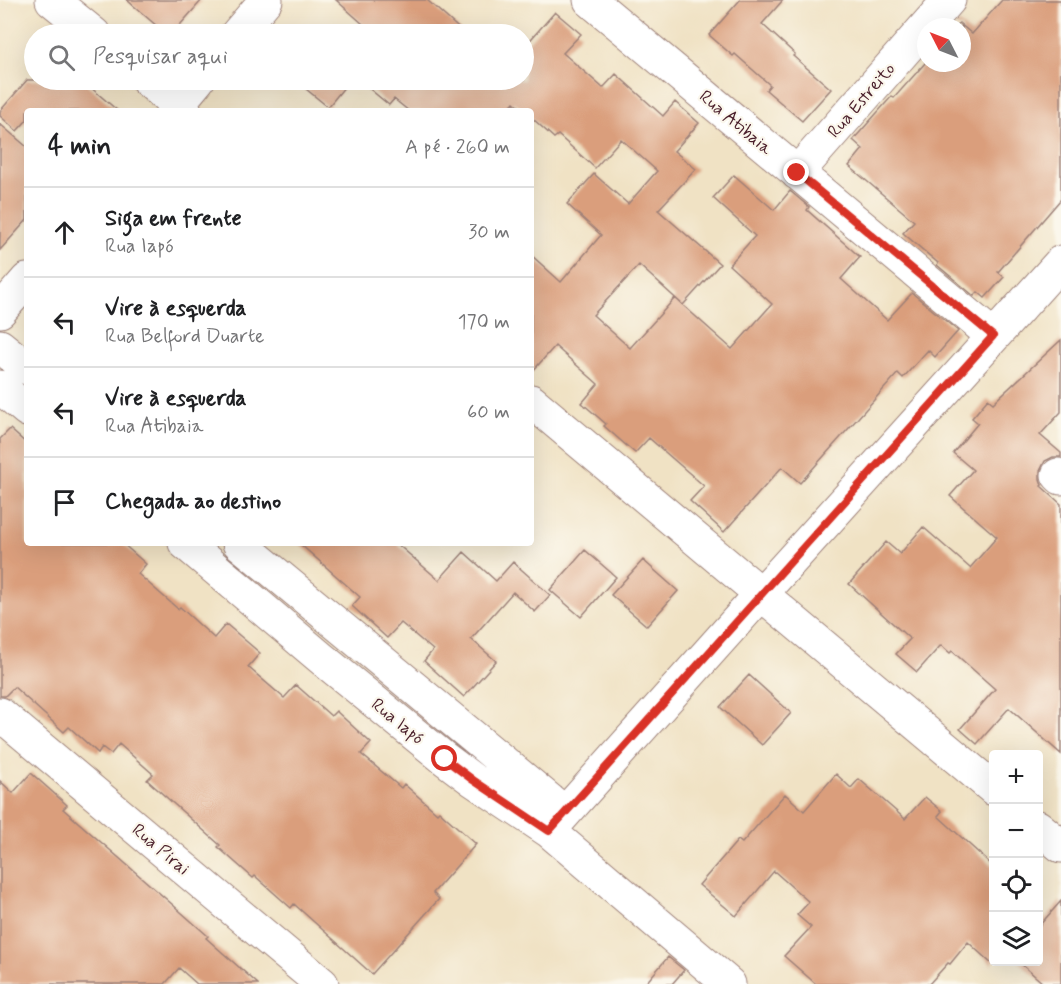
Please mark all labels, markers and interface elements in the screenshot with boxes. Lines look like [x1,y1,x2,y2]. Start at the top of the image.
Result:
north arrow [917,18,971,72]
search box [24,24,534,90]
icon: search [45,41,78,74]
text: Pesquisar aqui [93,43,228,71]
street label: Rua Estreito [822,58,901,143]
street label: Rua Atibaia [694,85,777,161]
text: 4 min [48,130,111,164]
text: A pé · 260 m [405,134,510,161]
route end [783,159,809,185]
text: Siga em frente [105,205,242,233]
icon: ahead [48,216,81,249]
text: 30 m [468,219,510,246]
text: Rua Iapó [105,233,174,260]
text: Vire à esquerda [105,295,246,323]
icon: left [48,306,81,339]
text: 170 m [458,309,510,336]
text: Rua Belford Duarte [105,323,264,350]
text: Vire à esquerda [105,385,246,413]
icon: left [48,396,81,429]
text: 60 m [467,399,510,426]
text: Rua Atibaia [105,413,204,440]
icon: arrive [48,486,81,519]
text: Chegada ao destino [105,488,281,516]
street label: Rua Iapó [366,693,429,751]
route start [431,745,457,771]
map controls [989,750,1043,966]
button: + [989,750,1043,804]
button: − [989,804,1043,858]
street label: Rua Pirai [126,819,194,881]
button: locate [989,858,1043,912]
button: layers [989,912,1043,966]

